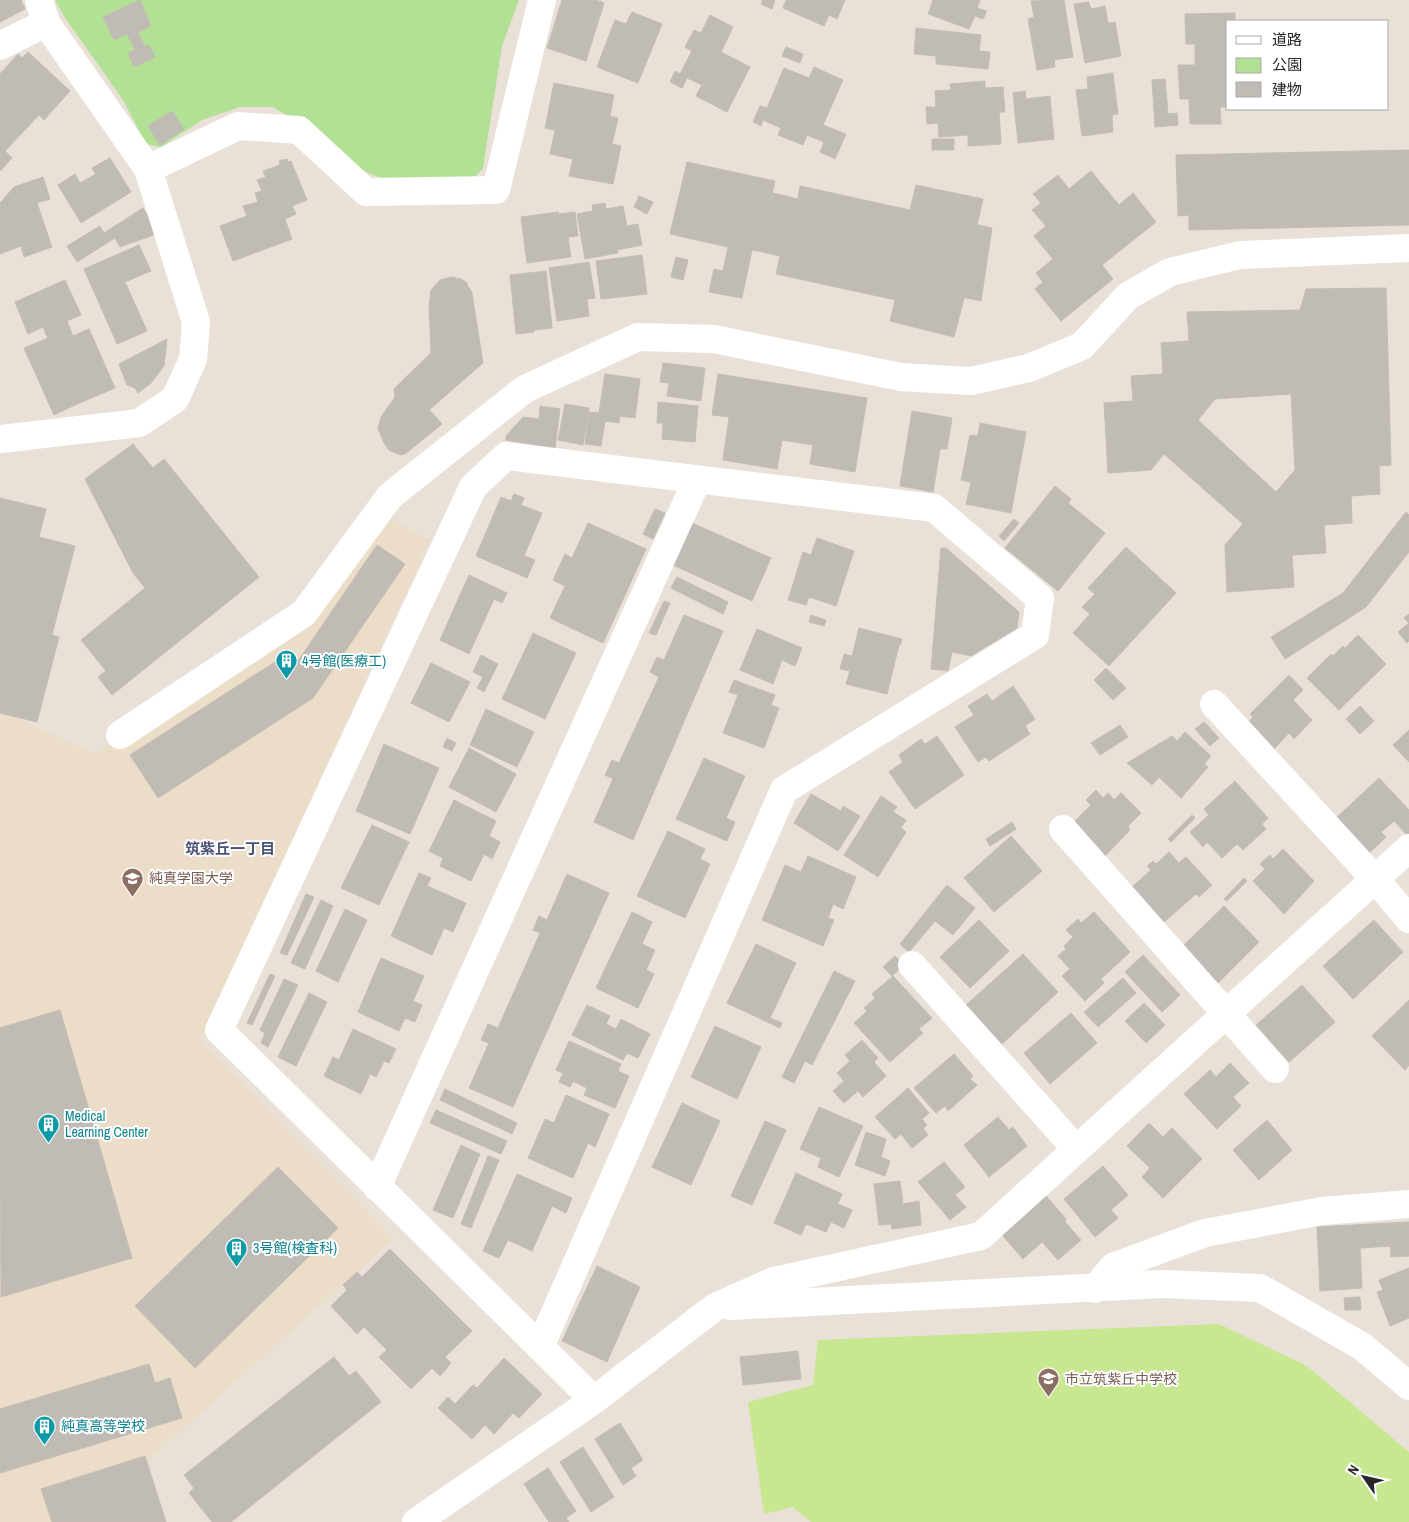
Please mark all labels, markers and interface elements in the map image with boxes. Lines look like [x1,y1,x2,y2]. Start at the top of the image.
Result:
legend [1226,20,1389,110]
text: 道路 [1272,29,1302,50]
text: 公園 [1272,54,1302,75]
text: 建物 [1272,79,1302,100]
building icon: 4号館(医療工) [274,649,298,680]
place label: 4号館(医療工) [302,652,386,670]
district label: 筑紫丘一丁目 [185,838,275,859]
school or university icon: 純真学園大学 [121,866,145,897]
place label: 純真学園大学 [149,869,233,887]
place label: Medical Learning Center [65,1107,148,1141]
building icon: Medical Learning Center [37,1112,61,1143]
building icon: 3号館(検査科) [225,1236,249,1267]
place label: 3号館(検査科) [253,1239,337,1257]
school or university icon: 市立筑紫丘中学校 [1037,1367,1061,1398]
place label: 市立筑紫丘中学校 [1065,1370,1177,1388]
building icon: 純真高等学校 [33,1414,57,1445]
place label: 純真高等学校 [61,1417,145,1435]
north arrow [1339,1452,1389,1502]
text: N [1343,1461,1363,1478]

